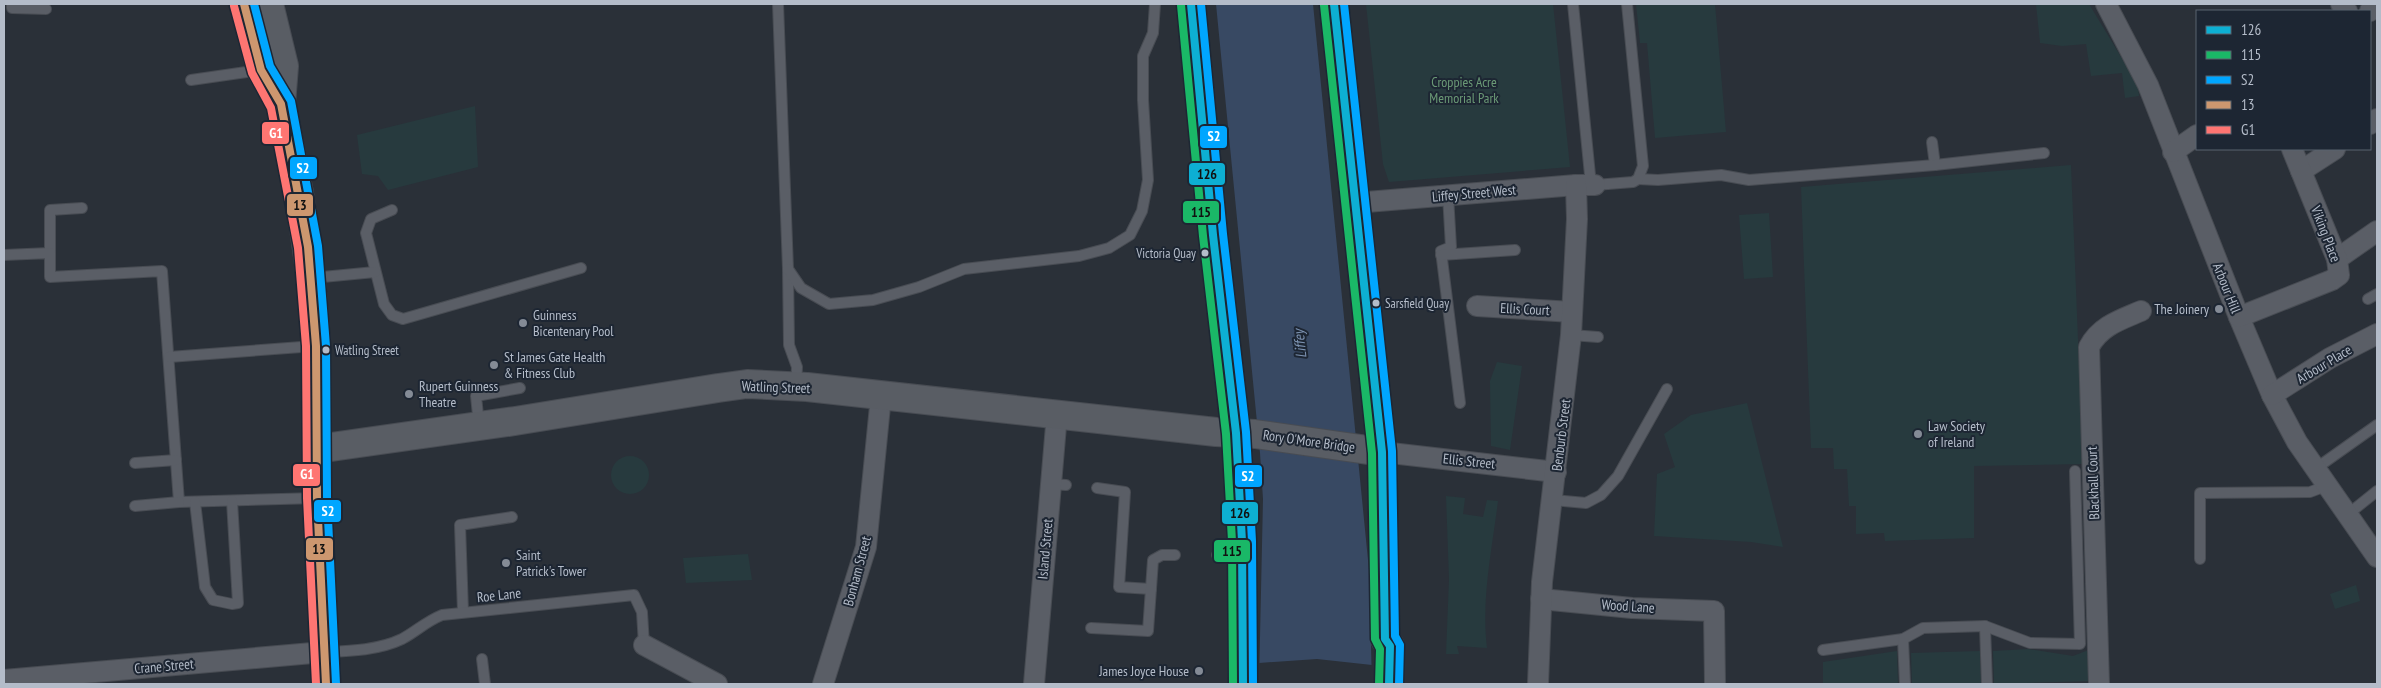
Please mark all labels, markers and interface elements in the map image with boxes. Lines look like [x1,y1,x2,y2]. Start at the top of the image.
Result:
legend [2196,10,2371,150]
text: 126 [2241,20,2262,39]
text: 115 [2241,45,2261,64]
text: S2 [2241,70,2254,89]
park label: Croppies Acre Memorial Park [1429,73,1499,107]
text: 13 [2241,95,2255,114]
text: G1 [2241,120,2255,139]
line badge: G1 [261,121,290,145]
text: G1 [269,124,283,142]
line badge: S2 [1199,125,1228,149]
text: S2 [1208,127,1220,145]
line badge: S2 [289,156,318,180]
text: S2 [297,159,309,177]
line badge: 126 [1188,162,1226,186]
text: 126 [1197,165,1217,183]
street label: Liffey Street West [1431,180,1517,206]
line badge: 13 [286,193,314,217]
text: 13 [293,196,307,214]
line badge: 115 [1182,200,1220,224]
street label: Viking Place [2307,202,2345,265]
text: 115 [1191,203,1211,221]
place label: Victoria Quay [1135,245,1196,262]
marker: Victoria Quay [1200,248,1210,258]
street label: Arbour Hill [2209,260,2245,316]
place label: Sarsfield Quay [1385,295,1449,312]
marker: Sarsfield Quay [1371,298,1381,308]
street label: Ellis Court [1500,299,1550,319]
place label: The Joinery [2154,300,2210,318]
marker: The Joinery [2213,303,2225,315]
place label: Guinness Bicentenary Pool [533,306,614,340]
marker: Guinness Bicentenary Pool [517,317,529,329]
water label: Liffey [1288,326,1310,359]
street label: Arbour Place [2293,340,2355,387]
place label: Watling Street [335,342,399,359]
marker: Watling Street [321,345,331,355]
place label: St James Gate Health & Fitness Club [504,348,606,382]
marker: St James Gate Health & Fitness Club [488,359,500,371]
place label: Rupert Guinness Theatre [419,377,498,411]
street label: Watling Street [741,377,811,397]
marker: Rupert Guinness Theatre [403,388,415,400]
street label: Benburb Street [1548,398,1574,472]
place label: Law Society of Ireland [1928,417,1986,451]
street label: Rory O'More Bridge [1262,426,1356,456]
marker: Law Society of Ireland [1912,428,1924,440]
street label: Blackhall Court [2083,446,2103,520]
street label: Ellis Street [1442,449,1496,473]
line badge: G1 [292,463,321,487]
line badge: S2 [1234,464,1263,488]
text: G1 [300,465,314,483]
text: S2 [1242,467,1254,485]
line badge: S2 [313,499,342,523]
line badge: 126 [1221,501,1259,525]
text: S2 [322,502,334,520]
text: 126 [1230,504,1250,522]
street label: Island Street [1033,518,1057,580]
street label: Bonham Street [839,534,875,608]
line badge: 13 [305,537,334,561]
line badge: 115 [1213,539,1251,563]
text: 13 [312,540,326,558]
text: 115 [1222,542,1242,560]
place label: Saint Patrick's Tower [516,546,586,580]
marker: Saint Patrick's Tower [500,557,512,569]
street label: Roe Lane [476,584,522,606]
street label: Wood Lane [1601,595,1655,617]
street label: Crane Street [134,654,195,678]
place label: James Joyce House [1098,662,1189,680]
marker: James Joyce House [1193,665,1205,677]

